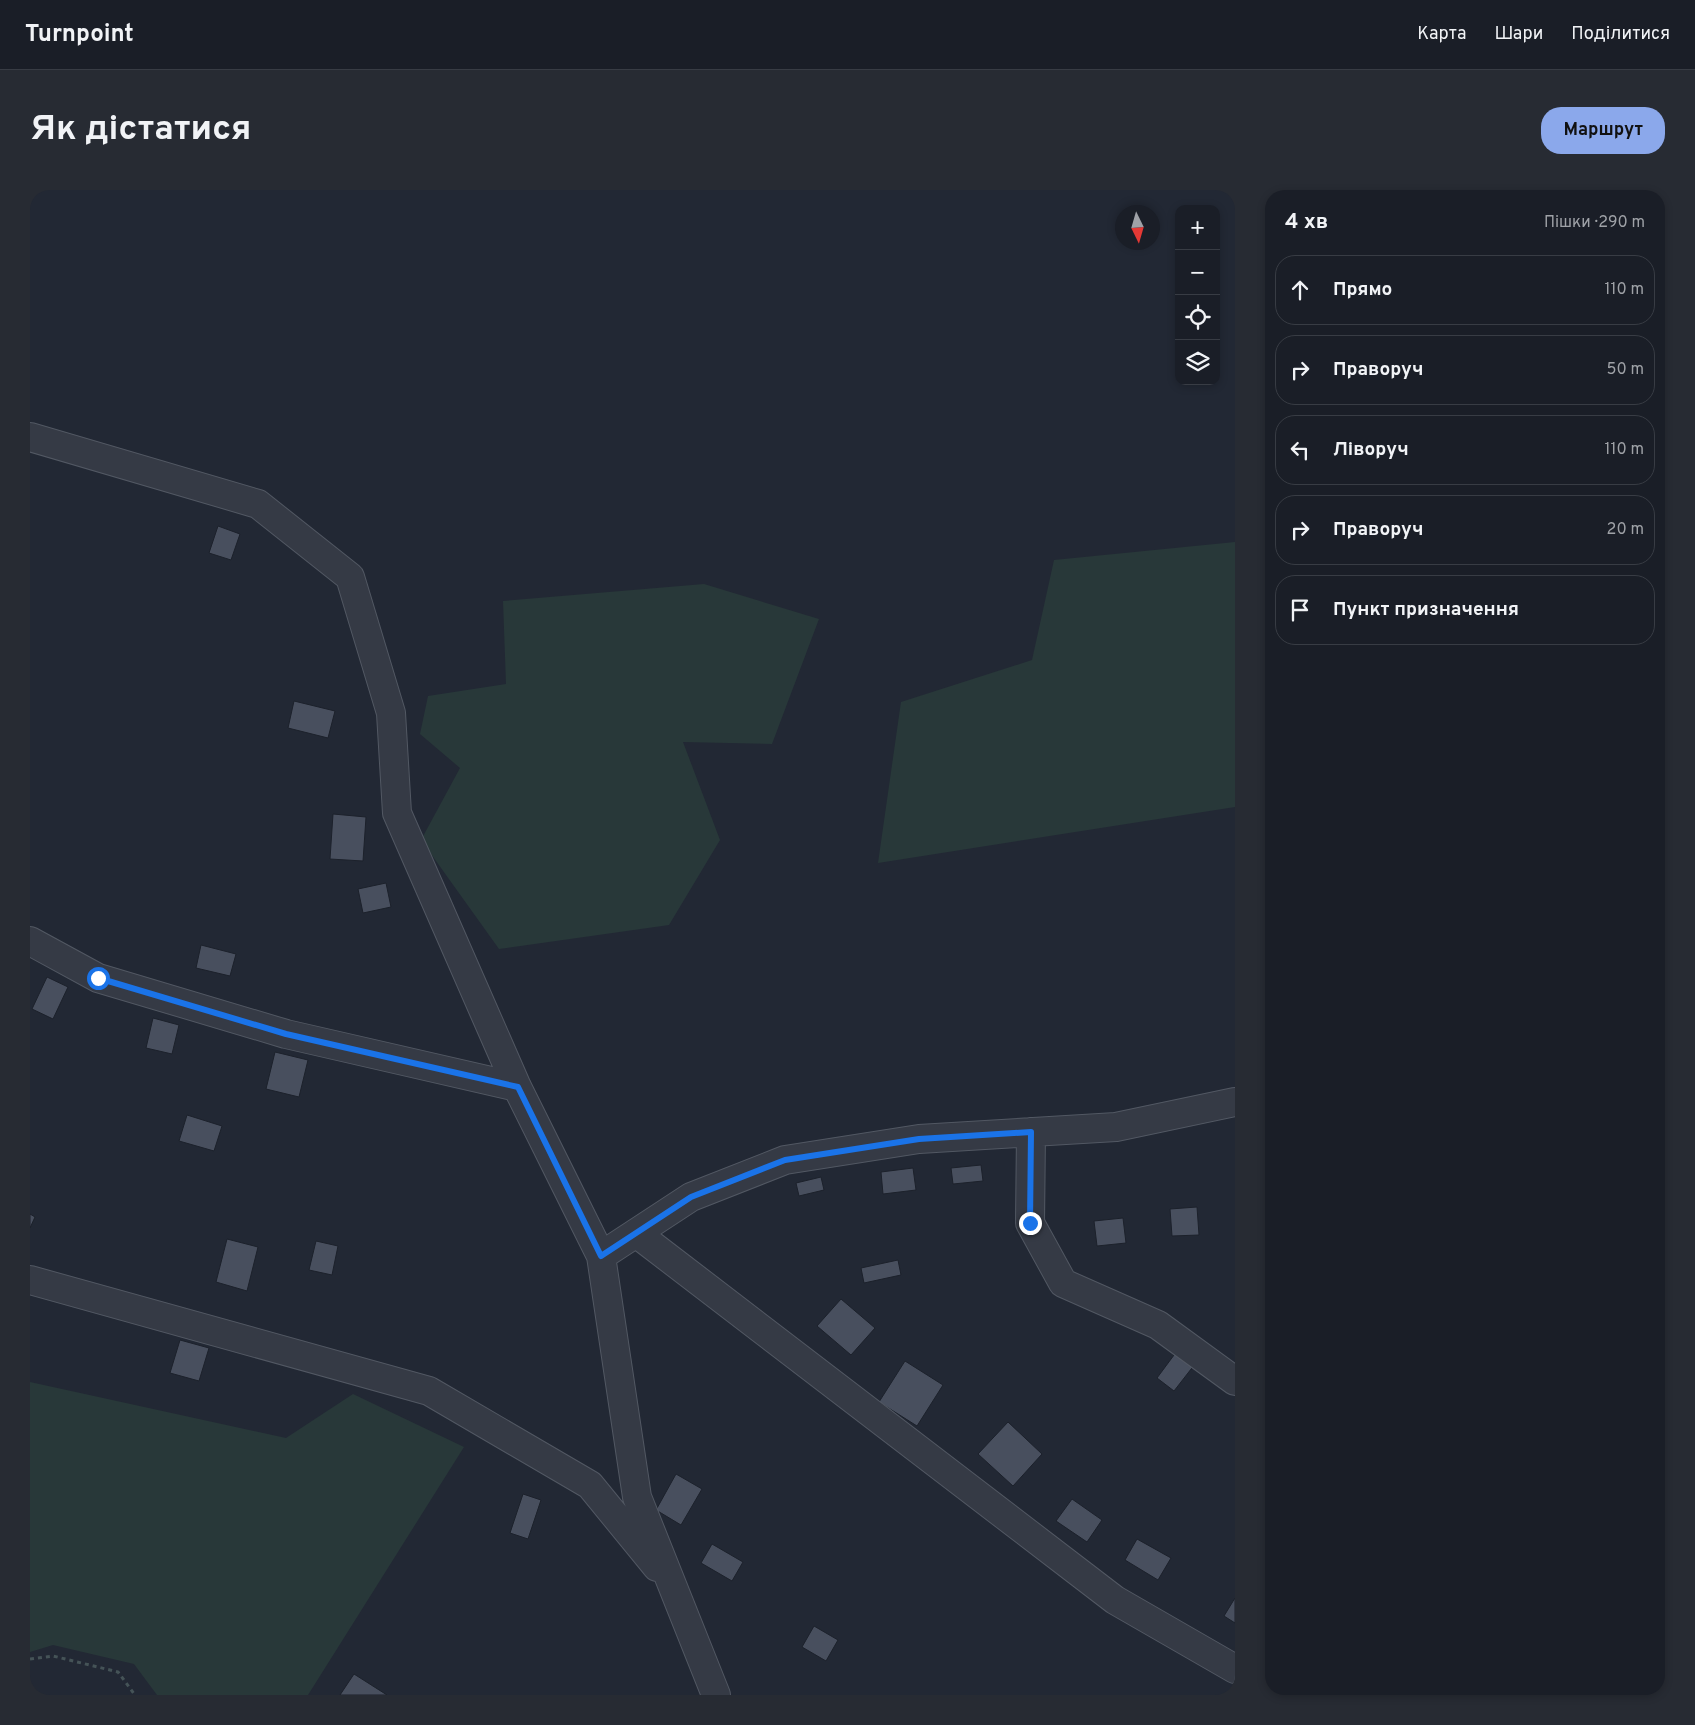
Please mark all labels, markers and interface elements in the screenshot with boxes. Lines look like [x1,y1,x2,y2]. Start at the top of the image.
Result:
text: Turnpoint [25,20,134,50]
text: Карта [1417,23,1466,46]
text: Шари [1494,23,1543,46]
text: Поділитися [1571,23,1670,46]
button: Маршрут [1541,107,1665,154]
text: Як дістатися [30,108,251,152]
north arrow [1115,205,1160,250]
map controls [1175,205,1220,385]
button: + [1175,205,1220,250]
text: 4 хв [1285,209,1328,236]
text: Пішки · 290 m [1544,213,1645,233]
button: − [1175,250,1220,295]
icon: ahead [1286,276,1314,304]
text: Прямо [1333,278,1392,302]
text: 110 m [1604,280,1644,300]
button: locate [1175,295,1220,340]
button: layers [1175,340,1220,385]
icon: right [1286,356,1314,384]
text: Праворуч [1333,358,1424,382]
text: 50 m [1607,360,1644,380]
icon: left [1286,436,1314,464]
text: Ліворуч [1333,438,1409,462]
text: 110 m [1604,440,1644,460]
icon: right [1286,516,1314,544]
text: Праворуч [1333,518,1424,542]
text: 20 m [1607,520,1644,540]
icon: arrive [1286,596,1314,624]
text: Пункт призначення [1333,598,1519,622]
route start [87,967,110,990]
route end [1019,1212,1042,1235]

